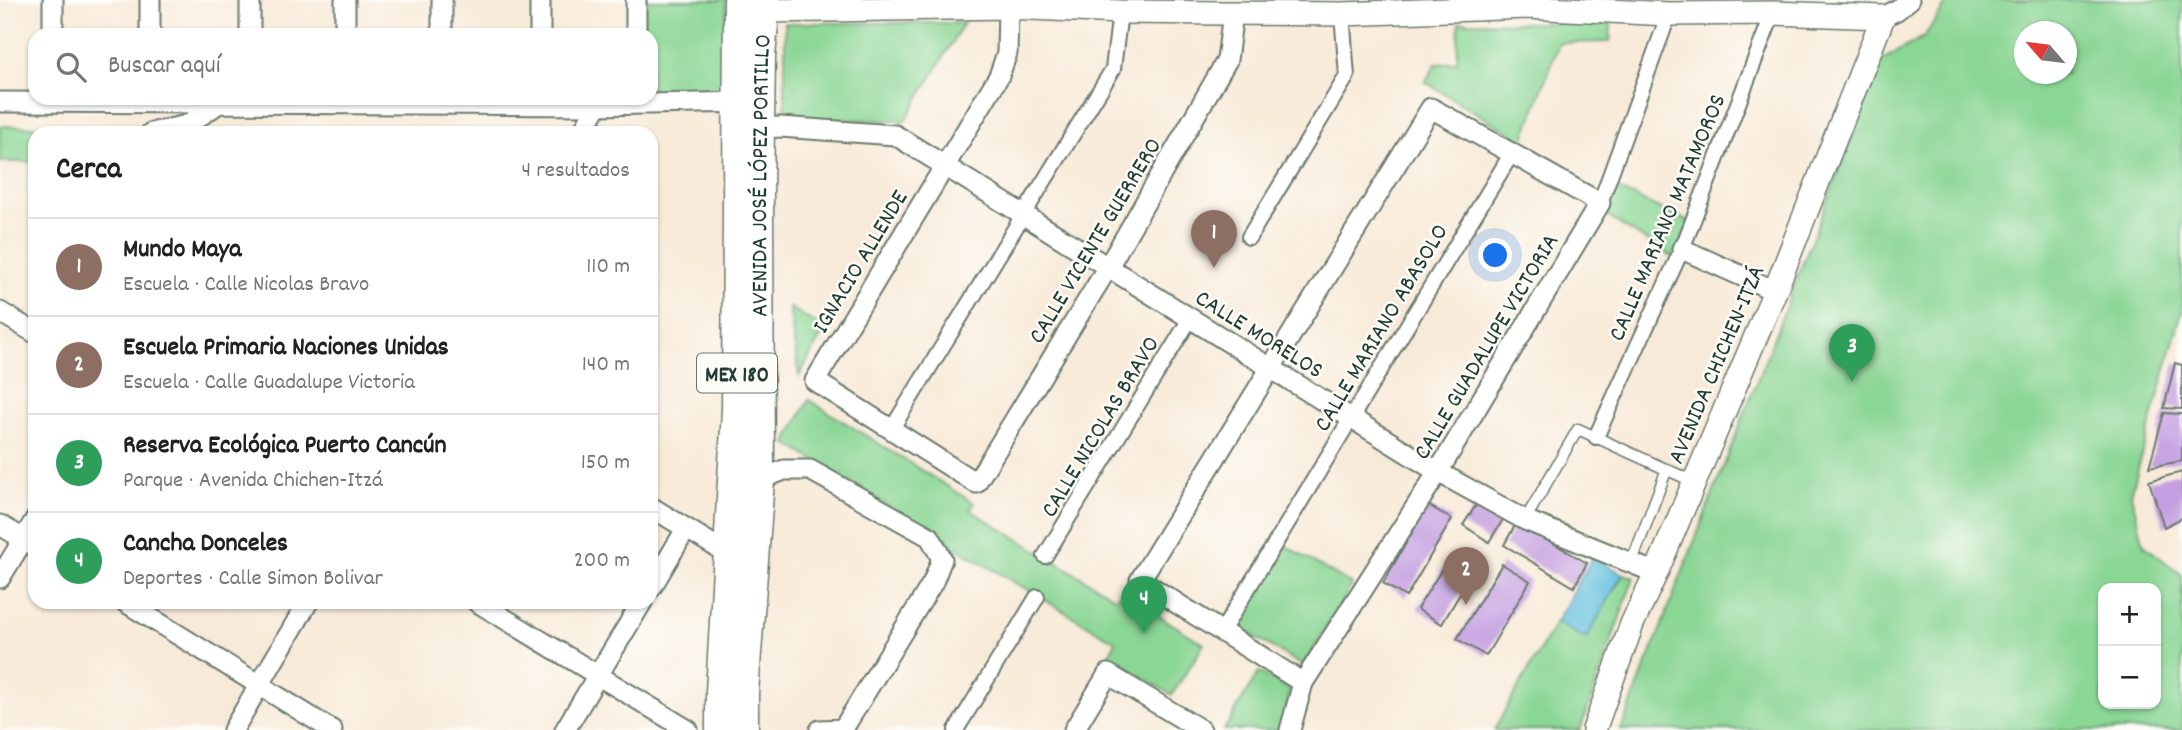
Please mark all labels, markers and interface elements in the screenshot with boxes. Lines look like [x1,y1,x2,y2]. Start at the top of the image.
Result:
north arrow [2014,21,2077,84]
search box [28,28,658,105]
street label: AVENIDA JOSÉ LÓPEZ PORTILLO [744,33,782,317]
icon: search [52,48,90,86]
text: Buscar aquí [108,48,220,85]
street label: CALLE MARIANO MATAMOROS [1601,89,1736,347]
street label: CALLE VICENTE GUERRERO [1022,132,1172,351]
text: Cerca [56,150,121,193]
text: 4 resultados [521,155,630,188]
street label: IGNACIO ALLENDE [805,184,918,341]
pin: 1 [1191,210,1237,268]
street label: CALLE MARIANO ABASOLO [1307,218,1458,439]
street label: CALLE GUADALUPE VICTORIA [1406,228,1569,467]
text: Mundo Maya [123,232,241,269]
your location [1478,238,1512,272]
text: 1 [76,251,82,284]
text: 110 m [586,251,630,284]
street label: AVENIDA CHICHEN-ITZÁ [1661,261,1775,470]
text: Escuela · Calle Nicolas Bravo [123,269,369,302]
street label: CALLE MORELOS [1188,283,1329,389]
pin: 3 [1829,324,1875,382]
text: Escuela Primaria Naciones Unidas [123,330,449,367]
street label: CALLE NICOLAS BRAVO [1034,330,1169,525]
text: 2 [74,349,84,382]
text: 140 m [582,349,630,382]
road number: MEX 180 [697,354,777,392]
text: Escuela · Calle Guadalupe Victoria [123,367,415,400]
text: Reserva Ecológica Puerto Cancún [123,428,446,465]
text: 3 [74,447,84,480]
text: 150 m [581,447,630,480]
text: Parque · Avenida Chichen-Itzá [123,465,383,498]
text: Cancha Donceles [123,526,288,563]
text: 4 [74,545,84,578]
text: 200 m [574,545,630,578]
pin: 2 [1443,547,1489,605]
text: Deportes · Calle Simon Bolivar [123,563,383,596]
pin: 4 [1121,576,1167,634]
map controls [2098,583,2161,709]
button: + [2098,583,2161,646]
button: − [2098,646,2161,709]

